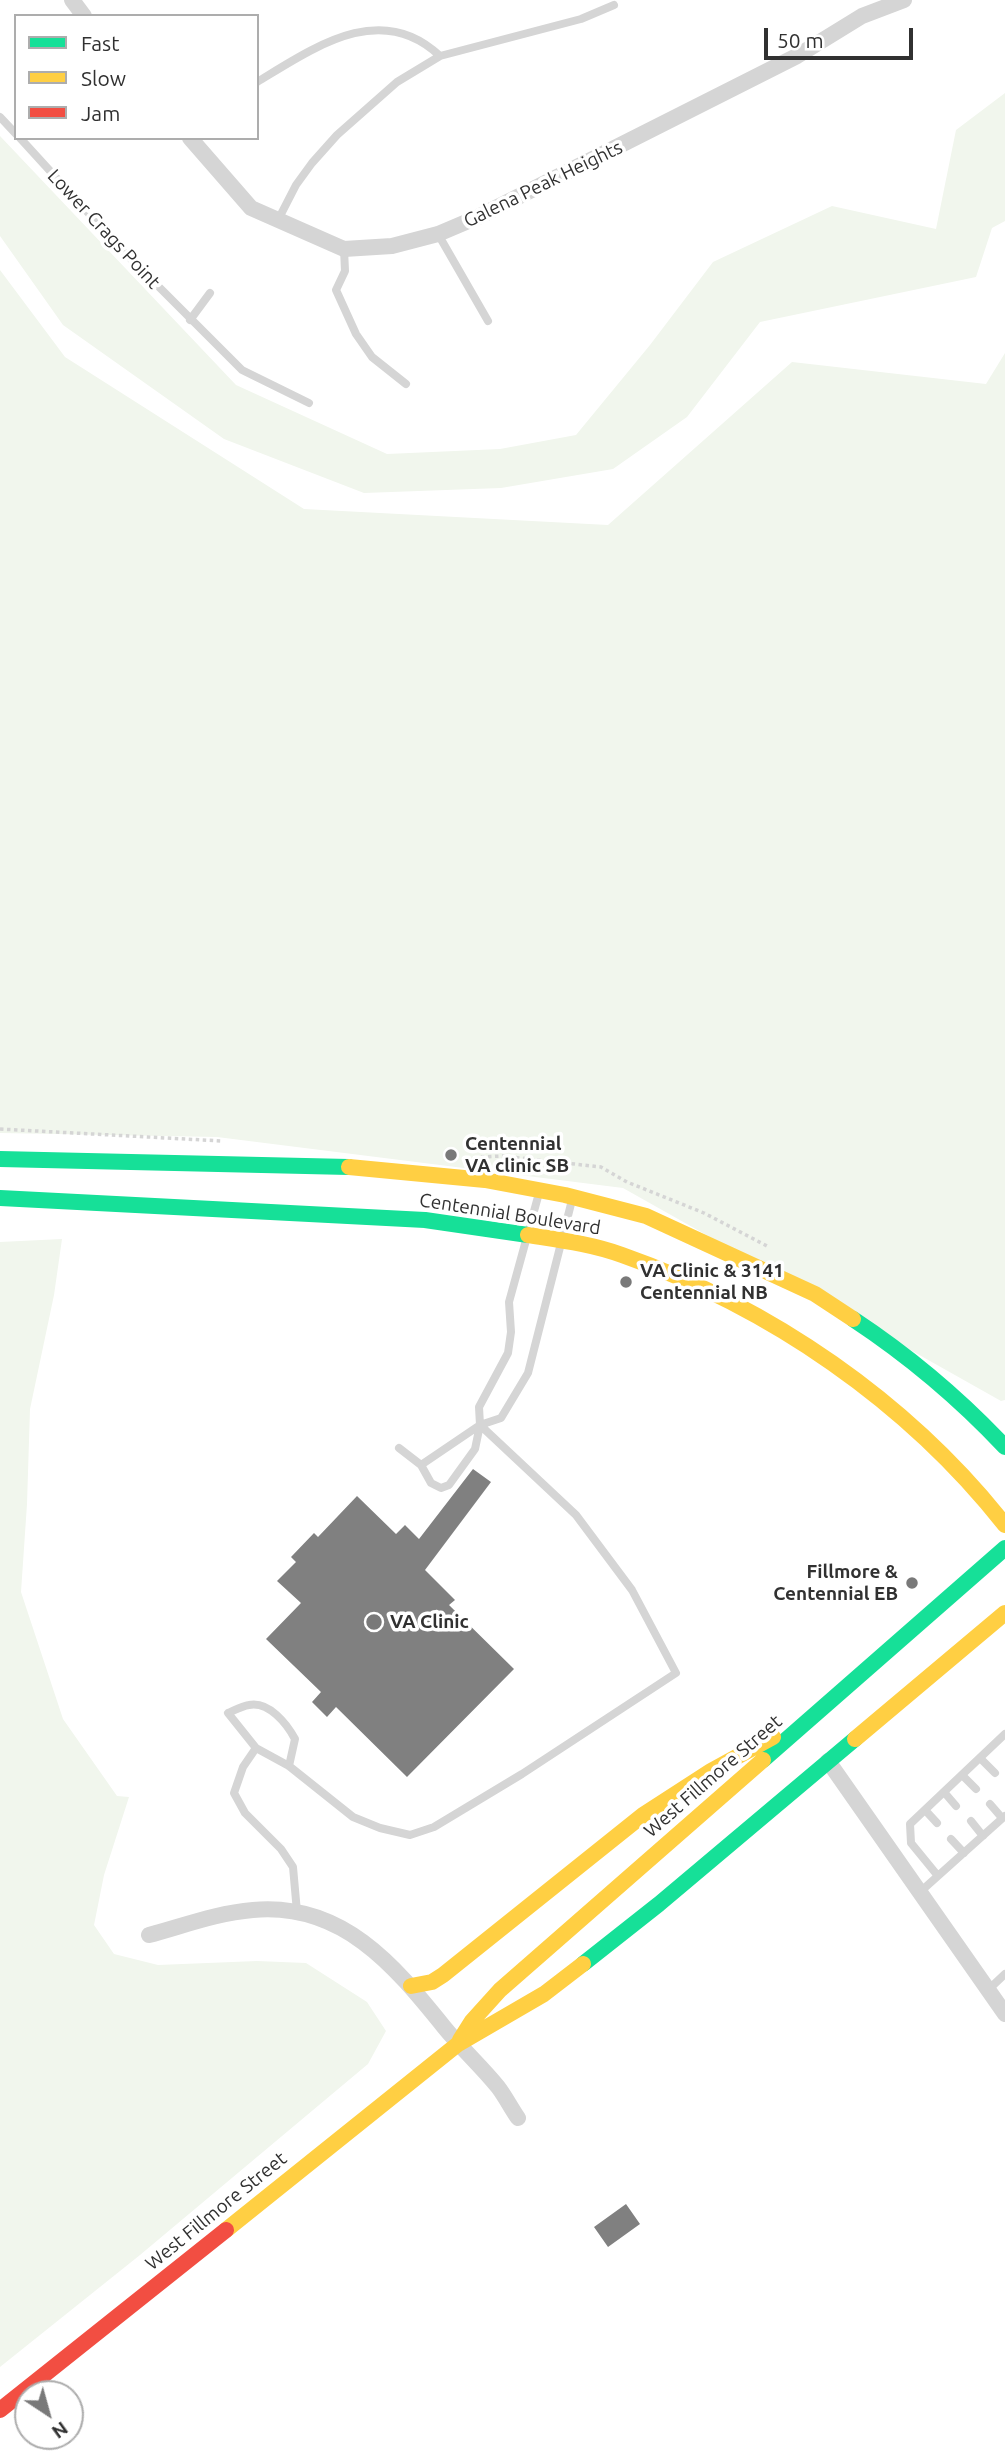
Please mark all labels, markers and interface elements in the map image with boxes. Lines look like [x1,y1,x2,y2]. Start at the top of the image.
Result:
legend [14,14,259,140]
scale bar [767,14,916,58]
text: 50 m [777,28,824,52]
text: Fast [81,31,119,55]
text: Slow [81,66,126,90]
text: Jam [81,101,120,125]
street label: Galena Peak Heights [460,136,626,232]
street label: Lower Crags Point [43,165,165,293]
place label: Centennial VA clinic SB [465,1133,569,1177]
marker: Centennial VA clinic SB [443,1147,459,1163]
street label: Centennial Boulevard [418,1188,602,1240]
place label: VA Clinic & 3141 Centennial NB [640,1260,784,1304]
marker: VA Clinic & 3141 Centennial NB [618,1274,634,1290]
place label: Fillmore & Centennial EB [773,1561,898,1605]
marker: Fillmore & Centennial EB [904,1575,920,1591]
place label: VA Clinic [390,1611,469,1633]
marker: VA Clinic [364,1612,384,1632]
street label: West Fillmore Street [639,1710,787,1842]
street label: West Fillmore Street [141,2147,291,2275]
north arrow [14,2380,84,2450]
text: N [48,2417,72,2443]

